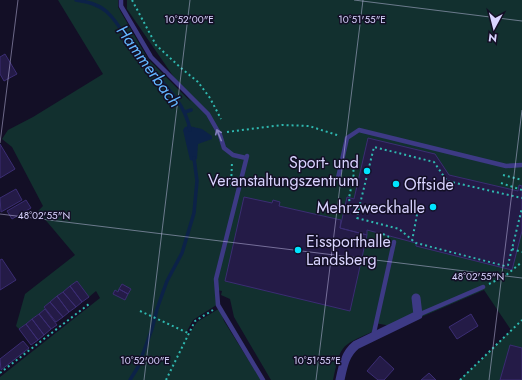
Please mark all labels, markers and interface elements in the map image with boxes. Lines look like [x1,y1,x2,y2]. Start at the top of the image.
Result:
north arrow [474,8,514,48]
text: 10°52'00"E [164,12,214,27]
text: 10°51'55"E [338,12,386,27]
water label: Hammerbach [111,20,187,112]
text: N [487,29,498,46]
one-way arrow [215,129,223,141]
place label: Sport- und Veranstaltungszentrum [208,151,359,192]
marker: Sport- und Veranstaltungszentrum [362,166,372,176]
place label: Offside [404,173,454,196]
marker: Offside [391,179,401,189]
place label: Mehrzweckhalle [317,196,425,219]
marker: Mehrzweckhalle [428,202,438,212]
text: 48°02'55"N [18,208,70,223]
place label: Eissporthalle Landsberg [306,230,391,271]
marker: Eissporthalle Landsberg [293,245,303,255]
text: 48°02'55"N [452,269,504,284]
text: 10°52'00"E [120,353,170,368]
text: 10°51'55"E [293,353,341,368]

